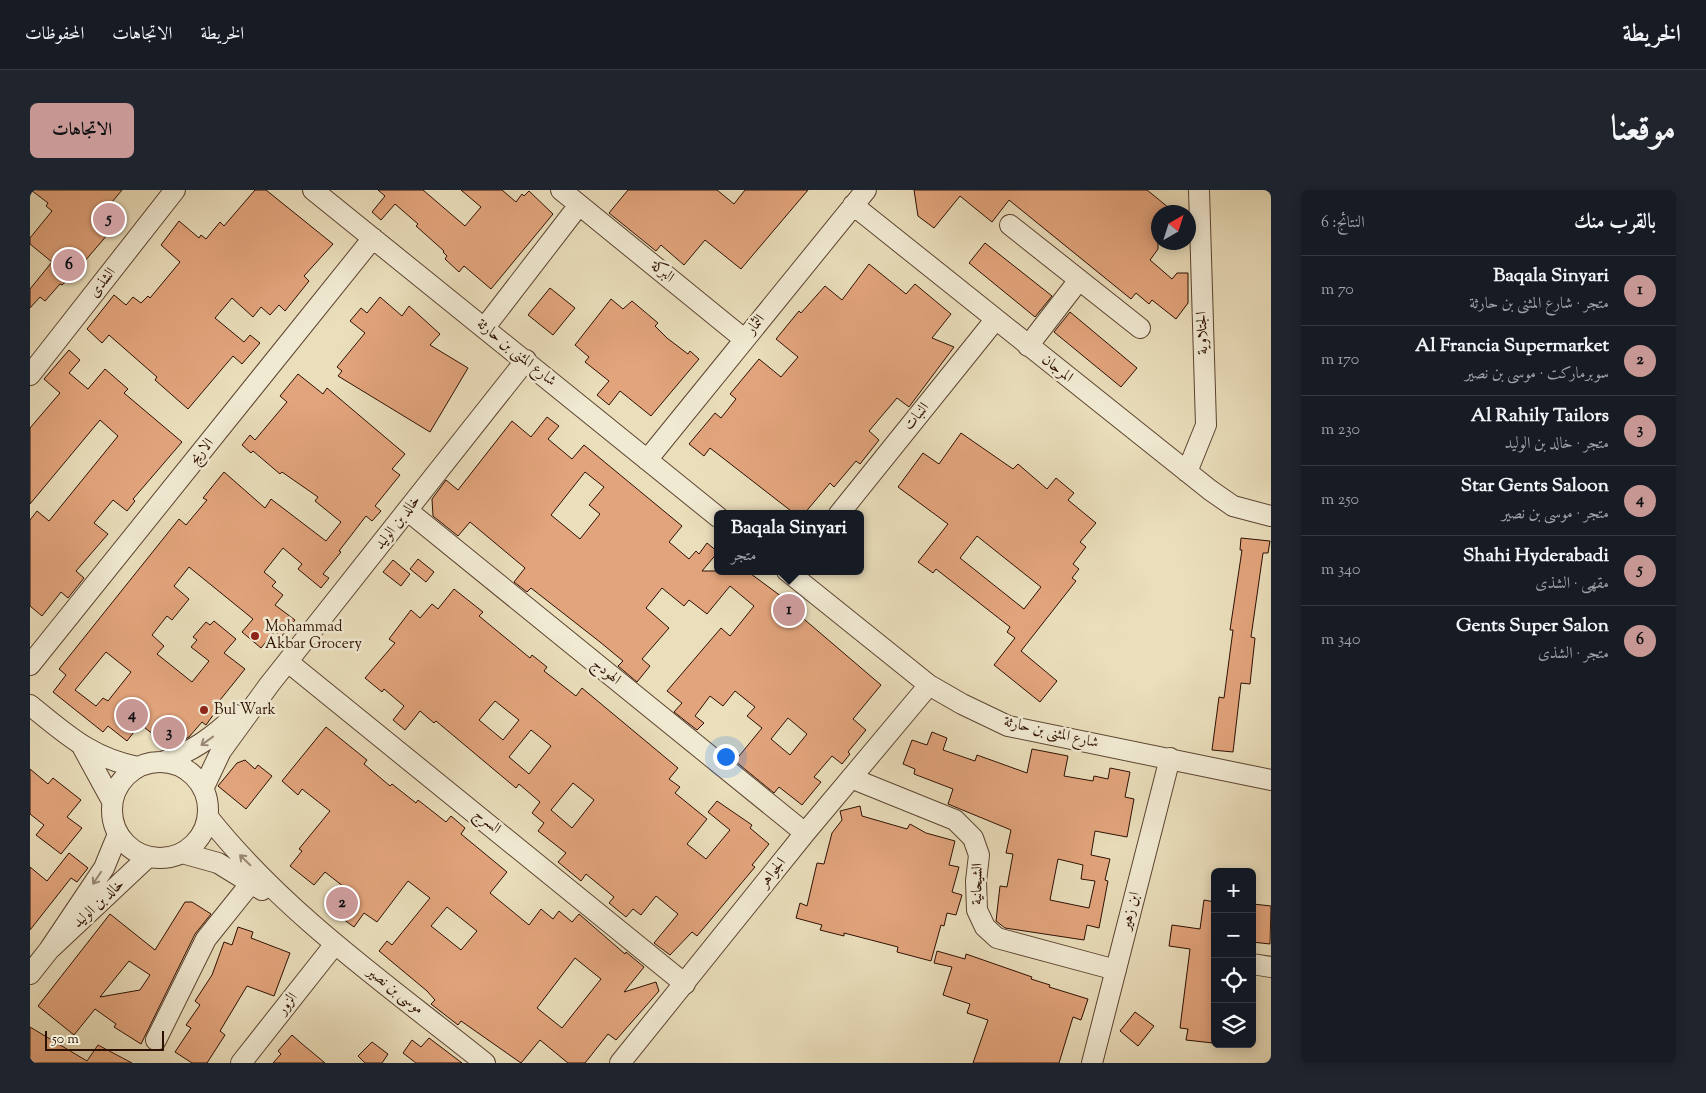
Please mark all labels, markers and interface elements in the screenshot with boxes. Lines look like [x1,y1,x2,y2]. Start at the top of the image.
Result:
text: الخريطة [1623,18,1681,52]
text: المحفوظات [25,22,84,48]
text: الاتجاهات [112,22,172,48]
text: الخريطة [200,22,244,48]
button: الاتجاهات [30,103,134,158]
text: موقعنا [1611,105,1676,156]
pin: 5 [93,200,125,238]
north arrow [1151,205,1196,250]
text: بالقرب منك [1574,208,1656,238]
text: النتائج: 6 [1321,212,1365,235]
pin: 6 [53,246,85,284]
street label: البركة [645,255,678,288]
text: Baqala Sinyari [1493,263,1609,290]
street label: الشذى [85,264,121,302]
text: 70 m [1321,279,1354,302]
text: 1 [1637,279,1643,302]
text: متجر · شارع المثنى بن حارثة [1469,293,1609,316]
street label: الثمار [740,311,771,341]
street label: الجتلاوية [1192,311,1214,355]
street label: شارع المثنى بن حارثة [471,314,560,392]
text: Al Francia Supermarket [1415,333,1609,360]
text: 170 m [1321,349,1359,372]
text: 2 [1636,349,1644,372]
street label: المرجان [1037,350,1077,388]
text: سوبرماركت · موسى بن نصير [1465,363,1609,386]
street label: النبات [899,399,935,435]
text: Al Rahily Tailors [1471,403,1609,430]
text: 230 m [1321,419,1360,442]
text: 3 [1637,419,1643,442]
text: متجر · خالد بن الوليد [1505,433,1609,456]
street label: الاريج [185,434,221,471]
text: Star Gents Saloon [1461,473,1609,500]
text: 250 m [1321,489,1359,512]
text: 4 [1636,489,1644,512]
street label: خالد بن الوليد [370,491,426,555]
text: متجر · موسى بن نصير [1502,503,1609,526]
popup [714,510,864,575]
text: Baqala Sinyari [731,515,847,542]
text: Shahi Hyderabadi [1463,543,1609,570]
text: متجر [731,545,756,568]
text: 340 m [1321,559,1361,582]
text: 5 [1637,559,1643,582]
text: مقهى · الشذى [1535,573,1609,596]
pin: 1 [773,591,805,629]
text: Gents Super Salon [1456,613,1609,640]
place label: Mohammad Akbar Grocery [265,617,362,655]
text: 340 m [1321,629,1361,652]
text: 6 [1636,629,1644,652]
marker: Mohammad Akbar Grocery [249,630,261,642]
text: متجر · الشذى [1538,643,1609,666]
street label: الهودج [586,654,625,691]
pin: 4 [116,696,148,734]
place label: Bul Wark [214,700,276,721]
marker: Bul Wark [198,704,210,716]
street label: شارع المثنى بن حارثة [1001,712,1101,755]
pin: 3 [153,714,185,752]
one-way arrow [201,735,214,746]
your location [713,744,739,770]
street label: السرج [468,804,505,840]
one-way arrow [239,854,252,866]
street label: الجواهر [753,854,792,894]
street label: الشيحانية [967,863,989,905]
map controls [1211,868,1256,1048]
button: + [1211,868,1256,913]
one-way arrow [92,871,102,885]
street label: خالد بن الوليد [68,875,130,933]
pin: 2 [326,884,358,922]
street label: ابن زهير [1116,890,1146,934]
button: − [1211,913,1256,958]
button: locate [1211,958,1256,1003]
street label: موسى بن نصير [361,961,428,1020]
street label: الزور [271,989,303,1021]
button: layers [1211,1003,1256,1048]
scale bar [45,1028,164,1051]
text: 50 m [52,1030,79,1050]

